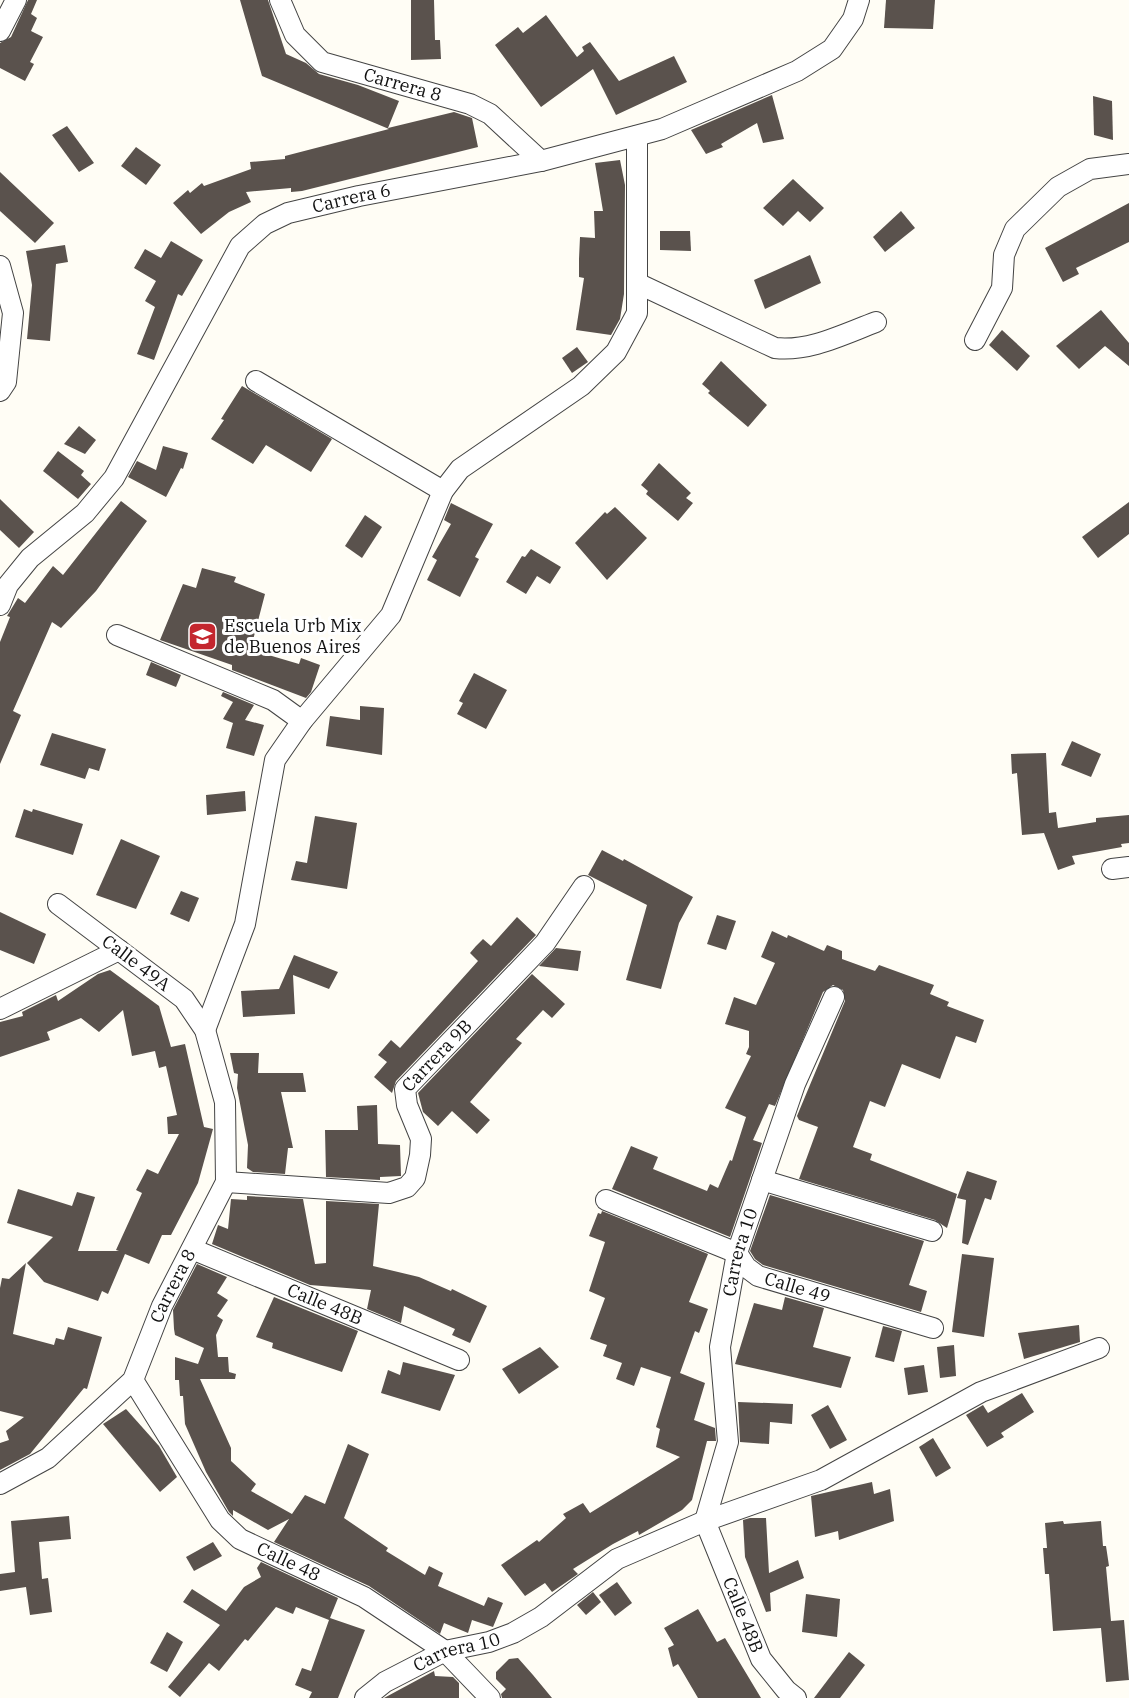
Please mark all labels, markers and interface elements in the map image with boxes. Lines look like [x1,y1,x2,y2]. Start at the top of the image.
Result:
street label: Carrera 8 [361,62,444,106]
street label: Carrera 6 [310,178,393,218]
place label: Escuela Urb Mix de Buenos Aires [224,614,361,658]
school or university icon: Escuela Urb Mix de Buenos Aires [187,620,219,652]
street label: Calle 49A [97,929,176,996]
street label: Carrera 9B [396,1014,477,1096]
street label: Carrera 10 [717,1205,763,1298]
street label: Carrera 8 [145,1245,200,1326]
street label: Calle 49 [762,1267,833,1308]
street label: Calle 48B [284,1278,366,1330]
street label: Calle 48 [253,1537,324,1586]
street label: Calle 48B [718,1574,769,1656]
street label: Carrera 10 [409,1627,503,1677]

